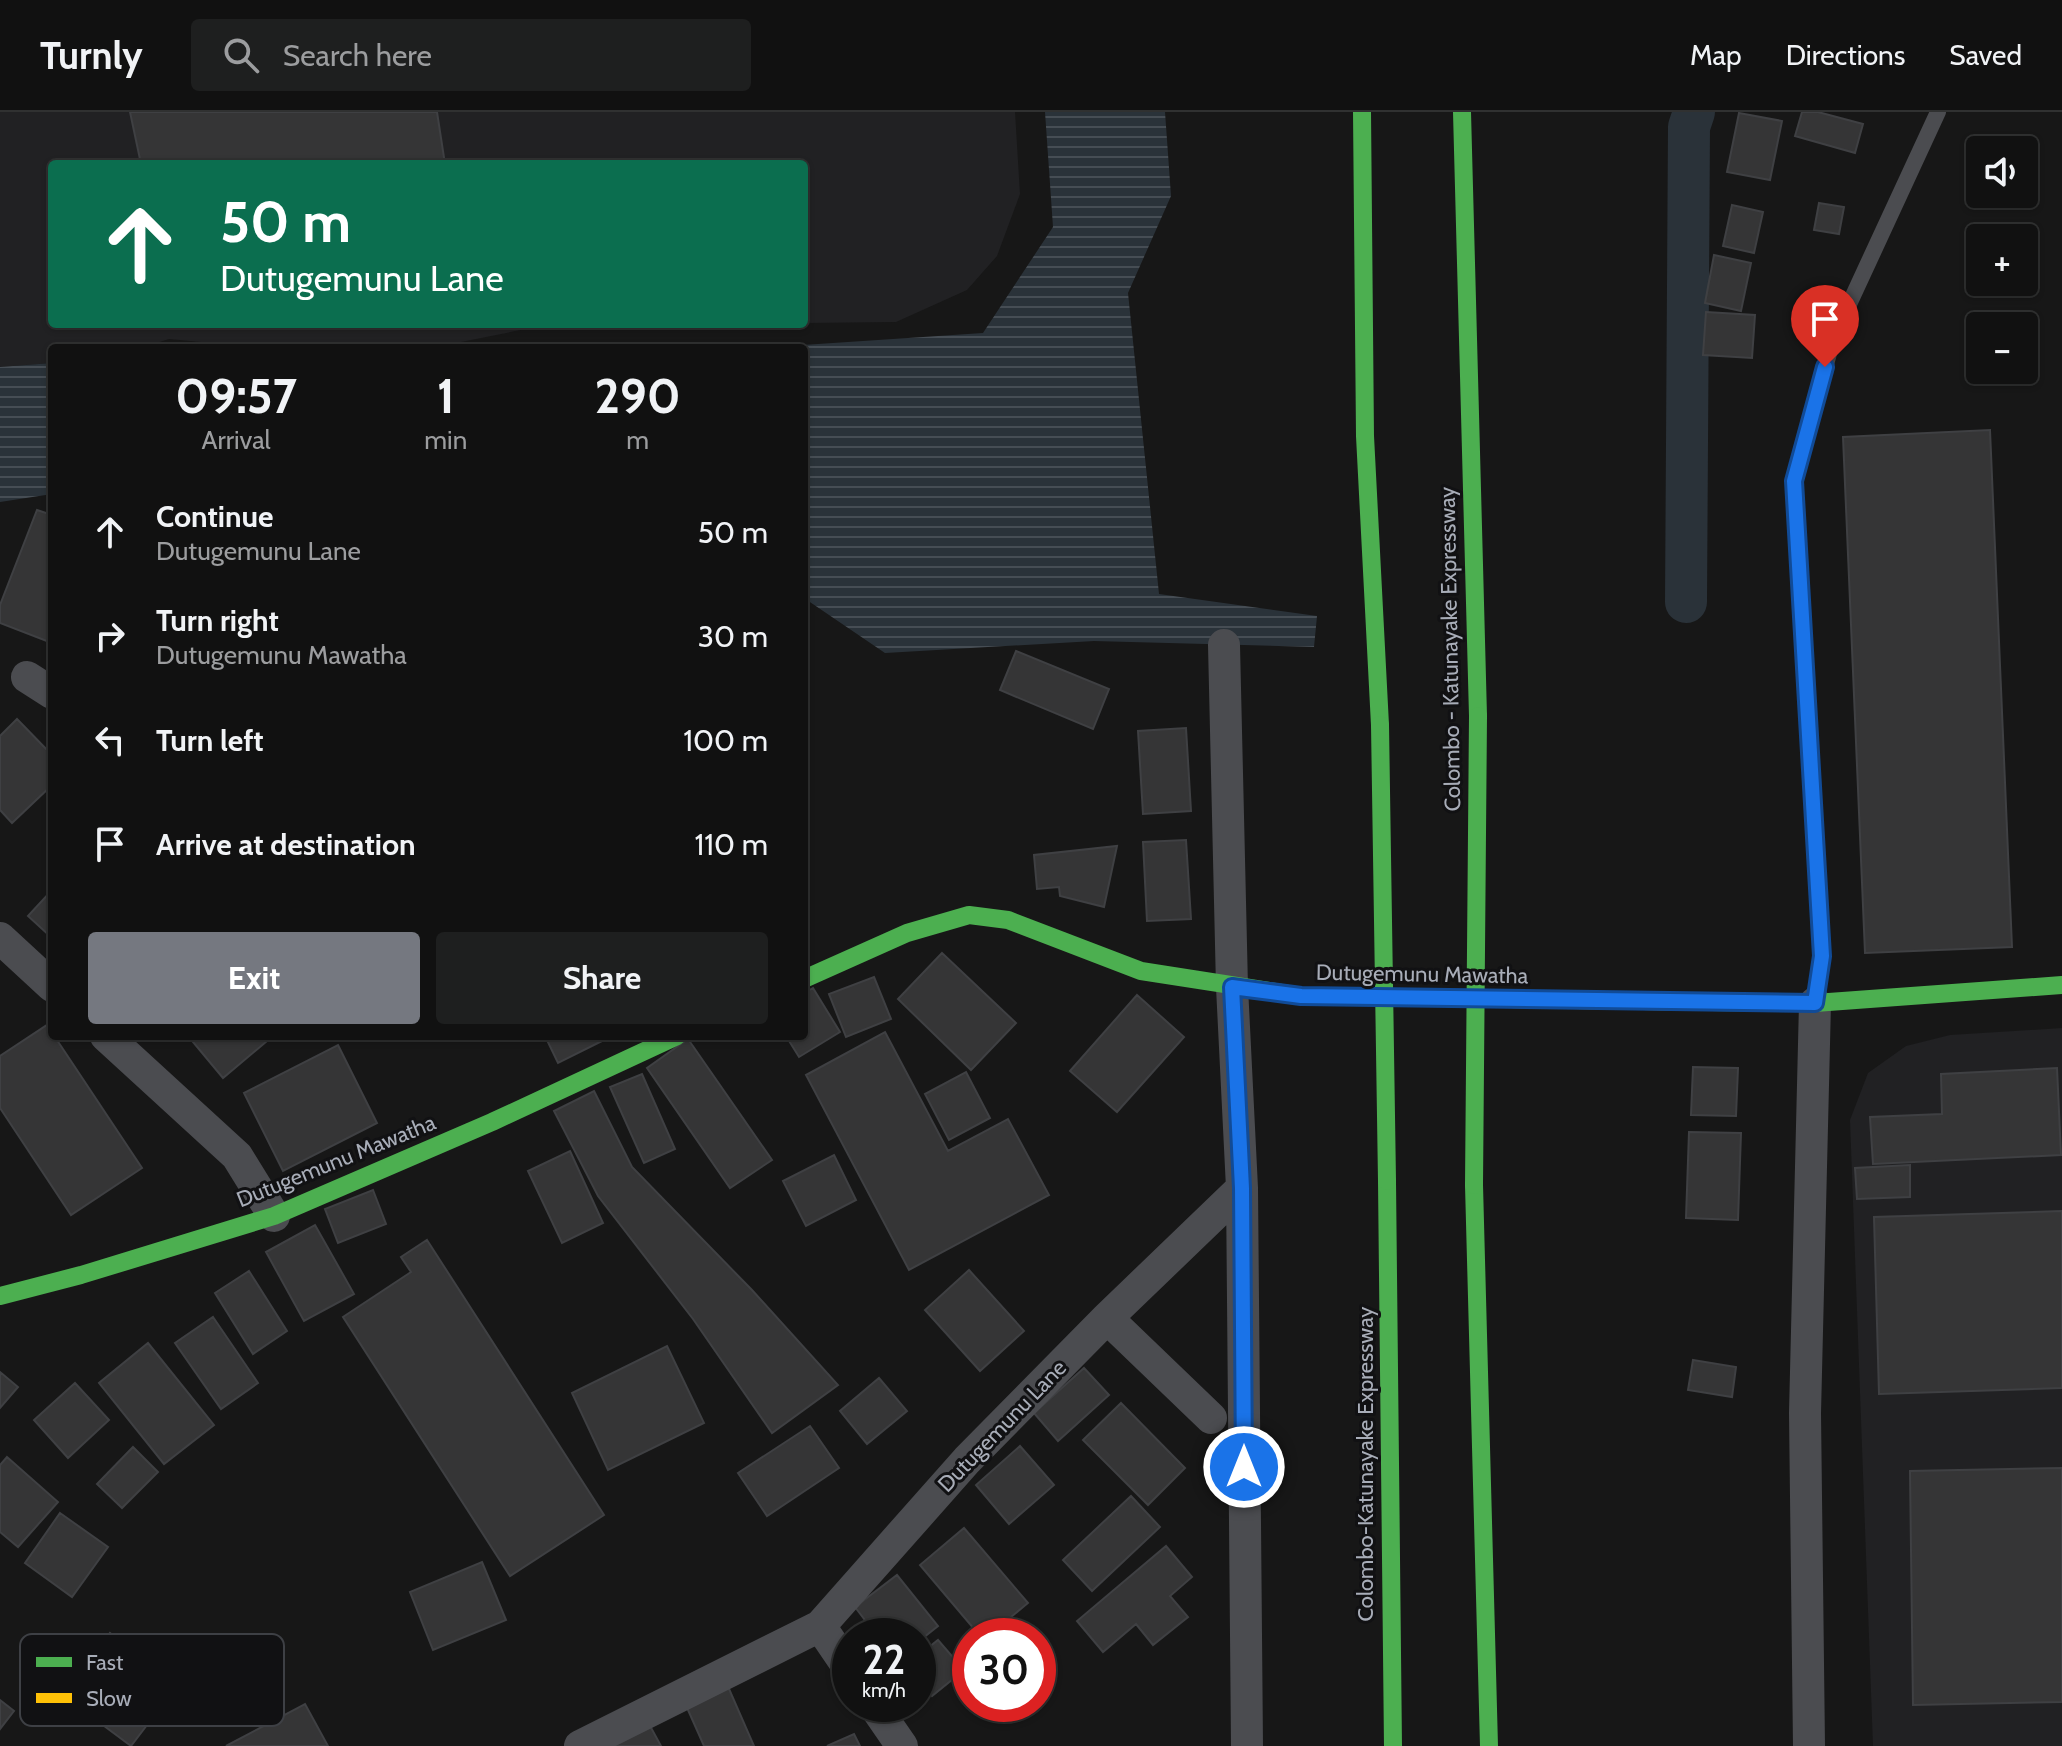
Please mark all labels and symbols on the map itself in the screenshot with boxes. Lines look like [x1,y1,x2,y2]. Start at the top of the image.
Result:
pin [1791,285,1859,367]
street label: Colombo - Katunayake Expressway [1434,486,1466,812]
street label: Dutugemunu Mawatha [1316,959,1529,989]
street label: Dutugemunu Mawatha [233,1109,440,1213]
street label: Colombo-Katunayake Expressway [1352,1307,1379,1621]
street label: Dutugemunu Lane [932,1354,1072,1498]
position arrow [1202,1425,1286,1509]
speed limit sign: 30 [952,1618,1056,1722]
legend [20,1634,284,1726]
text: Fast [86,1649,124,1676]
text: Slow [86,1685,132,1712]

